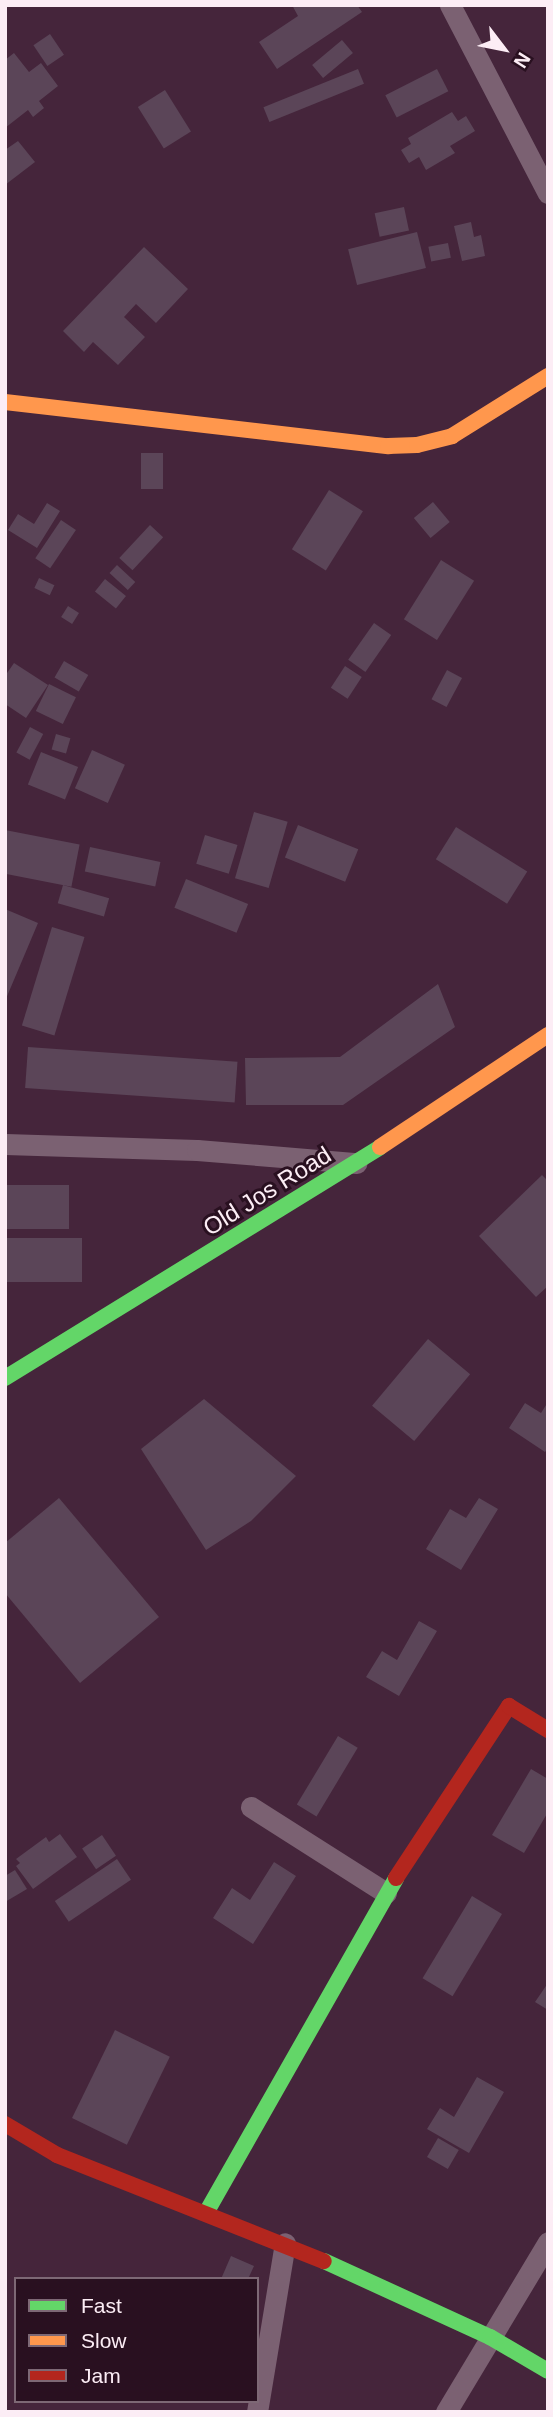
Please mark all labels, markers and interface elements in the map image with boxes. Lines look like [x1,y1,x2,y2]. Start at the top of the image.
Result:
north arrow [469,14,539,84]
text: N [510,49,535,72]
street label: Old Jos Road [198,1140,336,1242]
legend [14,2277,259,2403]
text: Fast [81,2294,122,2317]
text: Slow [81,2329,127,2352]
text: Jam [81,2364,121,2387]

